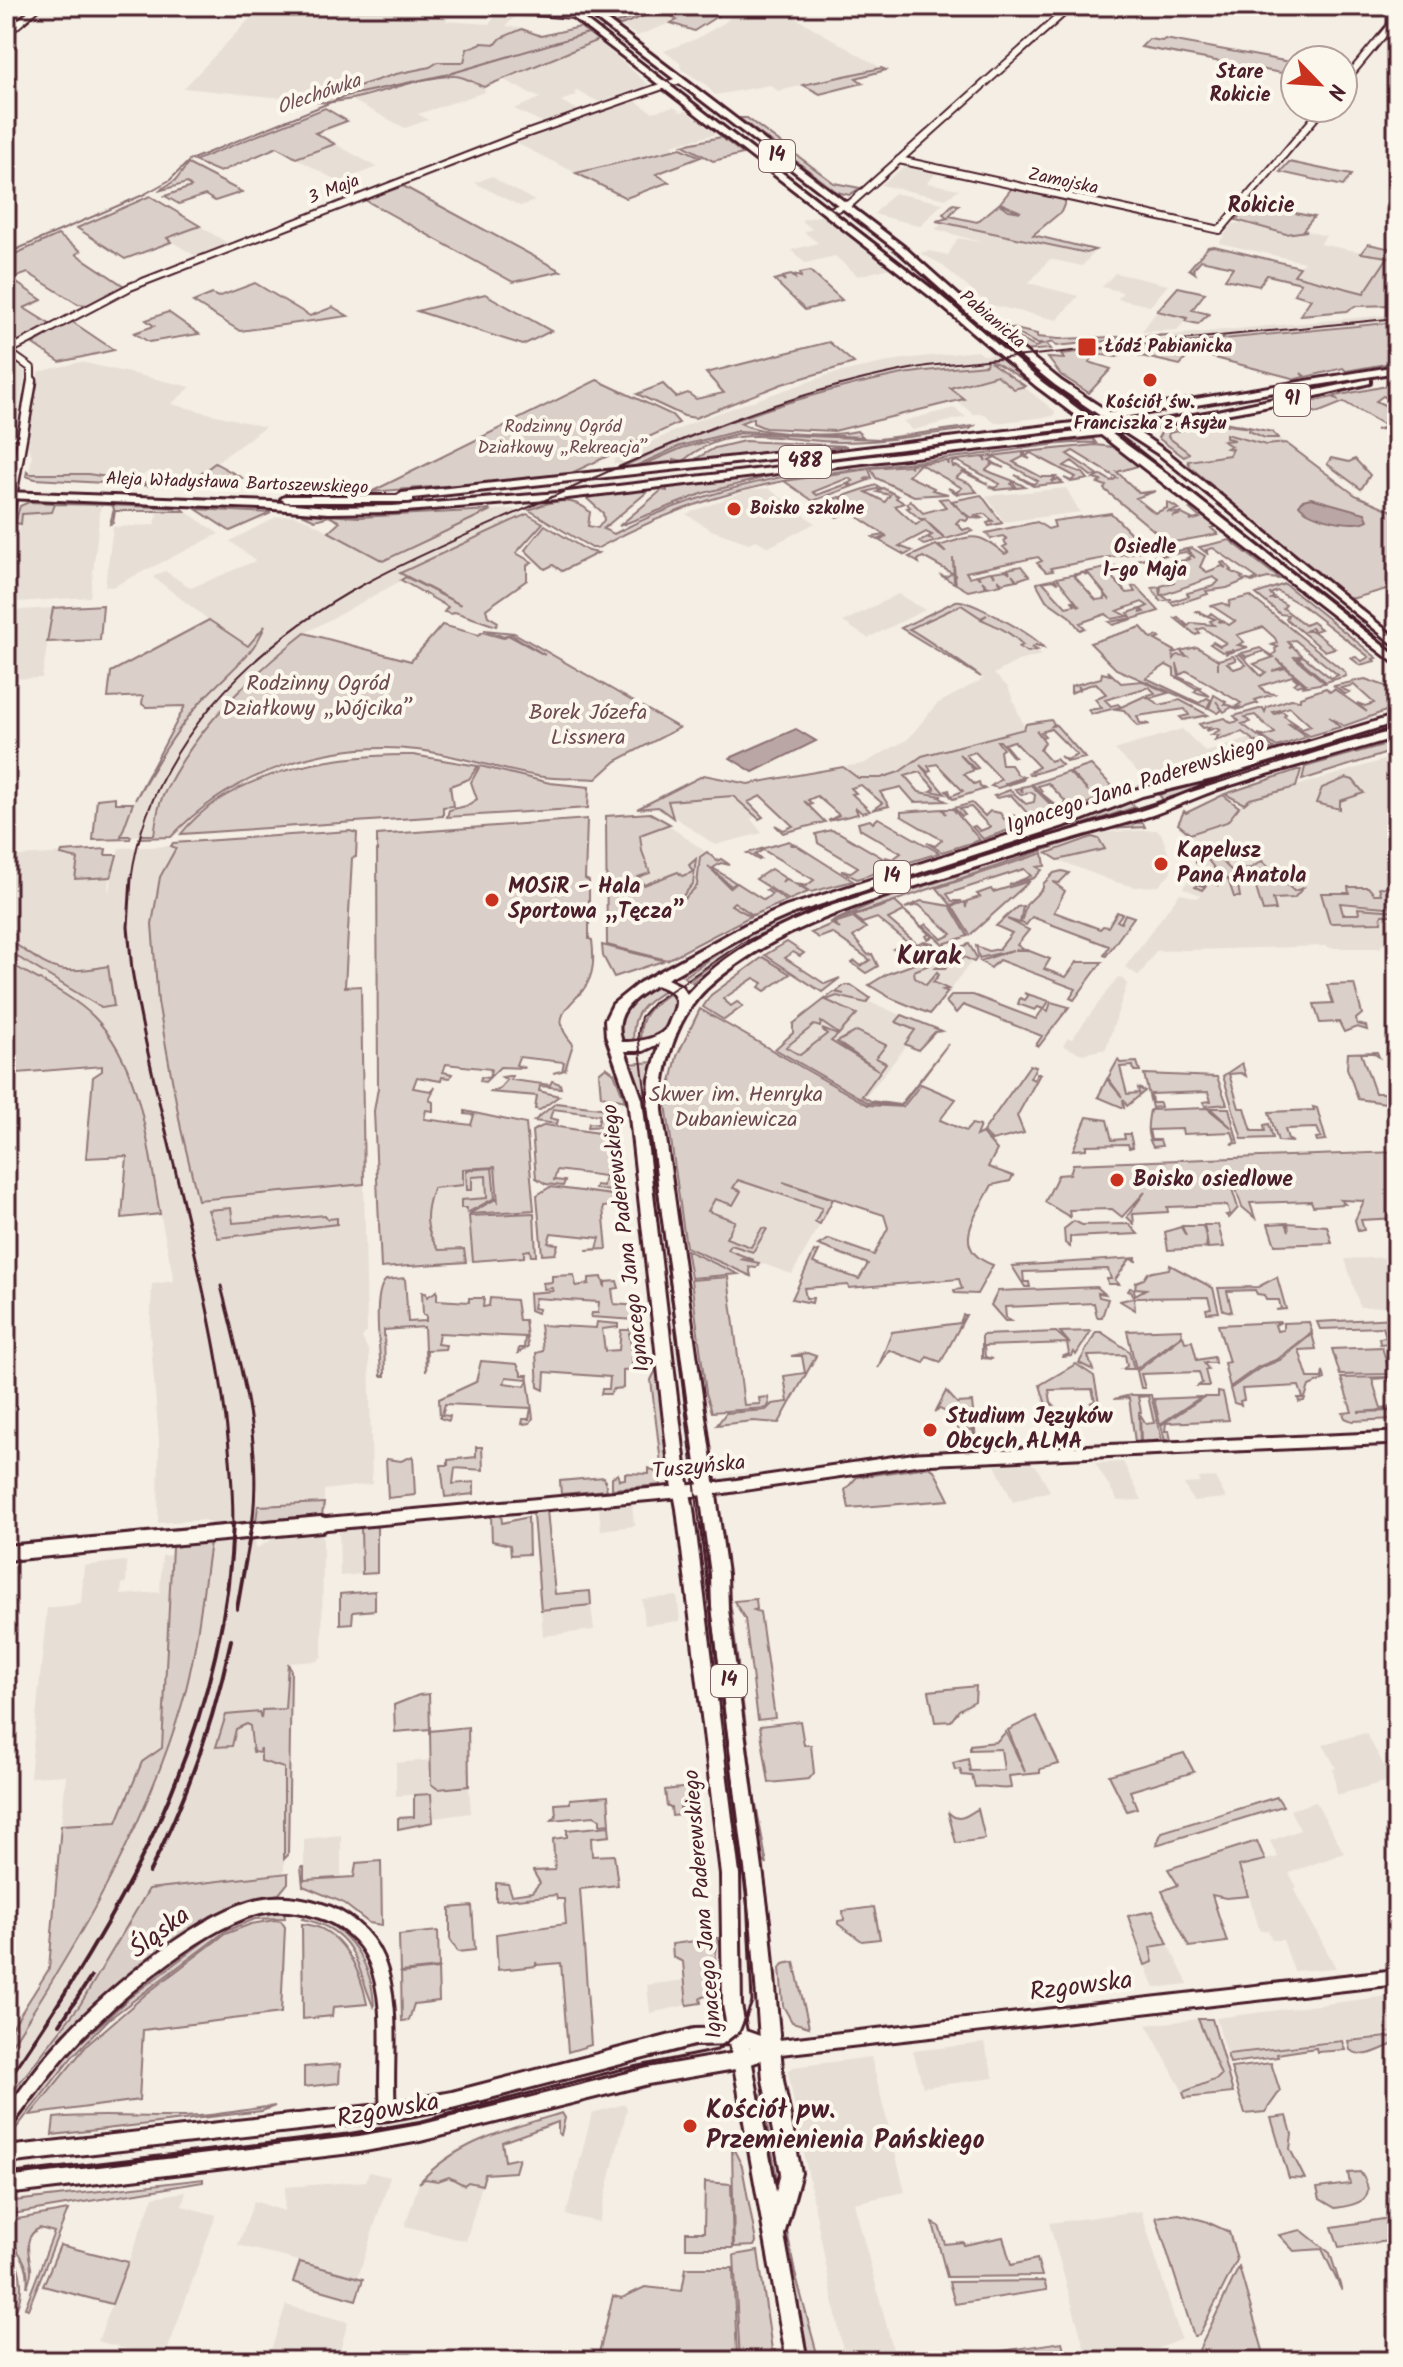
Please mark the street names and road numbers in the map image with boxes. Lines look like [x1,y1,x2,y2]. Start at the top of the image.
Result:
road number: 14 [759,140,795,172]
street label: Zamojska [1025,160,1101,204]
street label: 3 Maja [304,167,364,213]
street label: Pabianicka [952,283,1032,357]
road number: 91 [1274,384,1310,416]
road number: 488 [779,446,831,478]
street label: Aleja Władysława Bartoszewskiego [105,465,369,503]
street label: Ignacego Jana Paderewskiego [1002,728,1270,844]
road number: 14 [874,861,910,893]
street label: Ignacego Jana Paderewskiego [593,1102,661,1374]
street label: Tuszyńska [651,1446,747,1490]
road number: 14 [711,1665,747,1697]
street label: Ignacego Jana Paderewskiego [675,1768,733,2040]
street label: Śląska [120,1896,200,1970]
street label: Rzgowska [1027,1960,1135,2014]
street label: Rzgowska [333,2081,443,2141]

